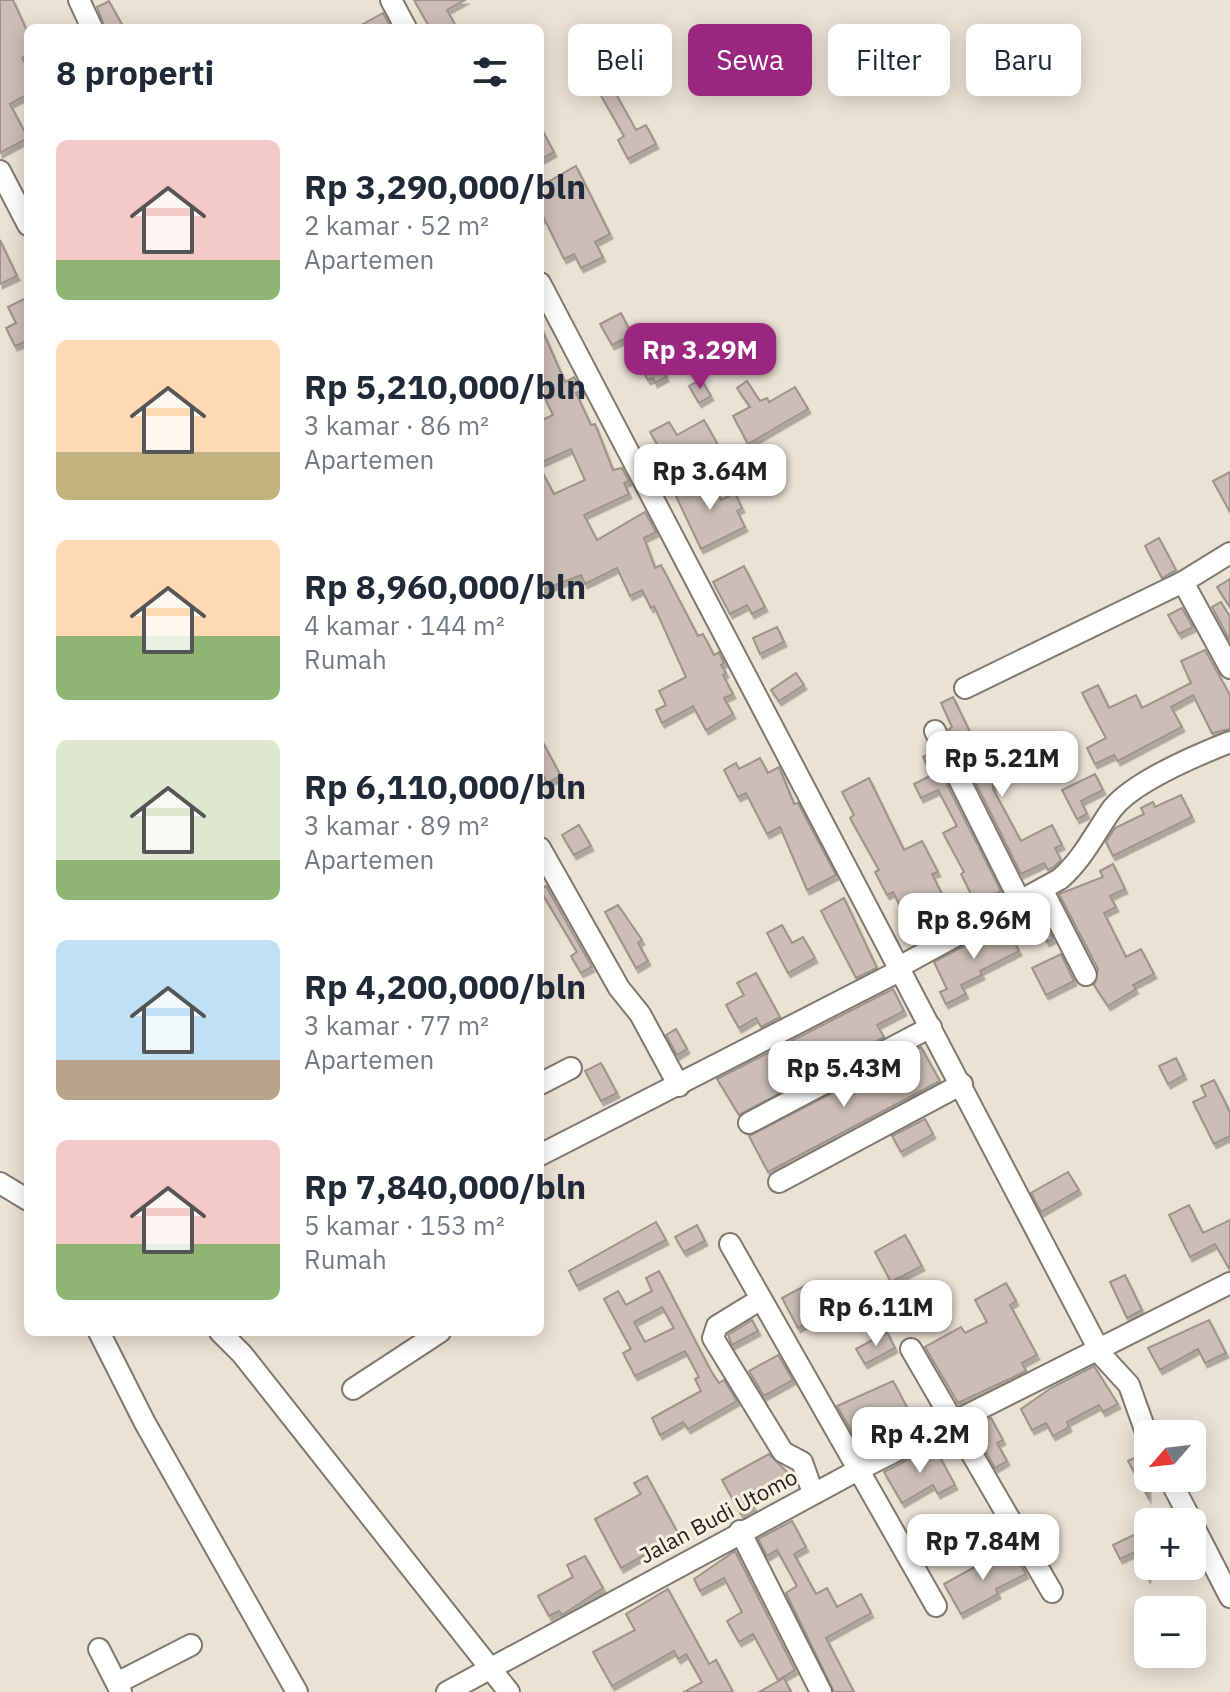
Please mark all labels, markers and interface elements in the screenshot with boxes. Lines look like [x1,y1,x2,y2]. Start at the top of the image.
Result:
chip: Beli [568,24,672,96]
chip: Sewa [688,24,812,96]
chip: Filter [828,24,950,96]
chip: Baru [966,24,1081,96]
text: 8 properti [56,50,214,94]
icon: filters [468,50,512,94]
text: Rp 3,290,000/bln [304,164,586,208]
icon: home [120,172,216,268]
text: 2 kamar · 52 m² [304,208,489,242]
text: Apartemen [304,242,434,276]
pin: Rp 3.29M [617,323,783,391]
text: Rp 3.29M [642,332,758,366]
text: Rp 5,210,000/bln [304,364,586,408]
icon: home [120,372,216,468]
text: 3 kamar · 86 m² [304,408,489,442]
text: Apartemen [304,442,434,476]
pin: Rp 3.64M [627,444,793,512]
text: Rp 3.64M [652,453,768,487]
text: Rp 8,960,000/bln [304,564,586,608]
icon: home [120,572,216,668]
text: 4 kamar · 144 m² [304,608,505,642]
text: Rumah [304,642,387,676]
pin: Rp 5.21M [919,731,1085,799]
text: Rp 5.21M [944,740,1060,774]
text: Rp 6,110,000/bln [304,764,586,808]
icon: home [120,772,216,868]
text: 3 kamar · 89 m² [304,808,489,842]
text: Apartemen [304,842,434,876]
pin: Rp 8.96M [891,893,1057,961]
text: Rp 8.96M [916,902,1032,936]
text: Rp 4,200,000/bln [304,964,586,1008]
icon: home [120,972,216,1068]
text: 3 kamar · 77 m² [304,1008,489,1042]
pin: Rp 5.43M [761,1041,927,1109]
text: Apartemen [304,1042,434,1076]
text: Rp 5.43M [786,1050,902,1084]
text: Rp 7,840,000/bln [304,1164,586,1208]
icon: home [120,1172,216,1268]
text: 5 kamar · 153 m² [304,1208,505,1242]
text: Rumah [304,1242,387,1276]
pin: Rp 6.11M [793,1280,959,1348]
text: Rp 6.11M [818,1289,934,1323]
pin: Rp 4.2M [846,1407,994,1475]
text: Rp 4.2M [870,1416,970,1450]
north arrow [1134,1420,1206,1492]
map controls [1134,1420,1206,1668]
street label: Jalan Budi Utomo [634,1462,802,1569]
button: + [1134,1508,1206,1580]
pin: Rp 7.84M [900,1514,1066,1582]
text: Rp 7.84M [925,1523,1041,1557]
button: − [1134,1596,1206,1668]

